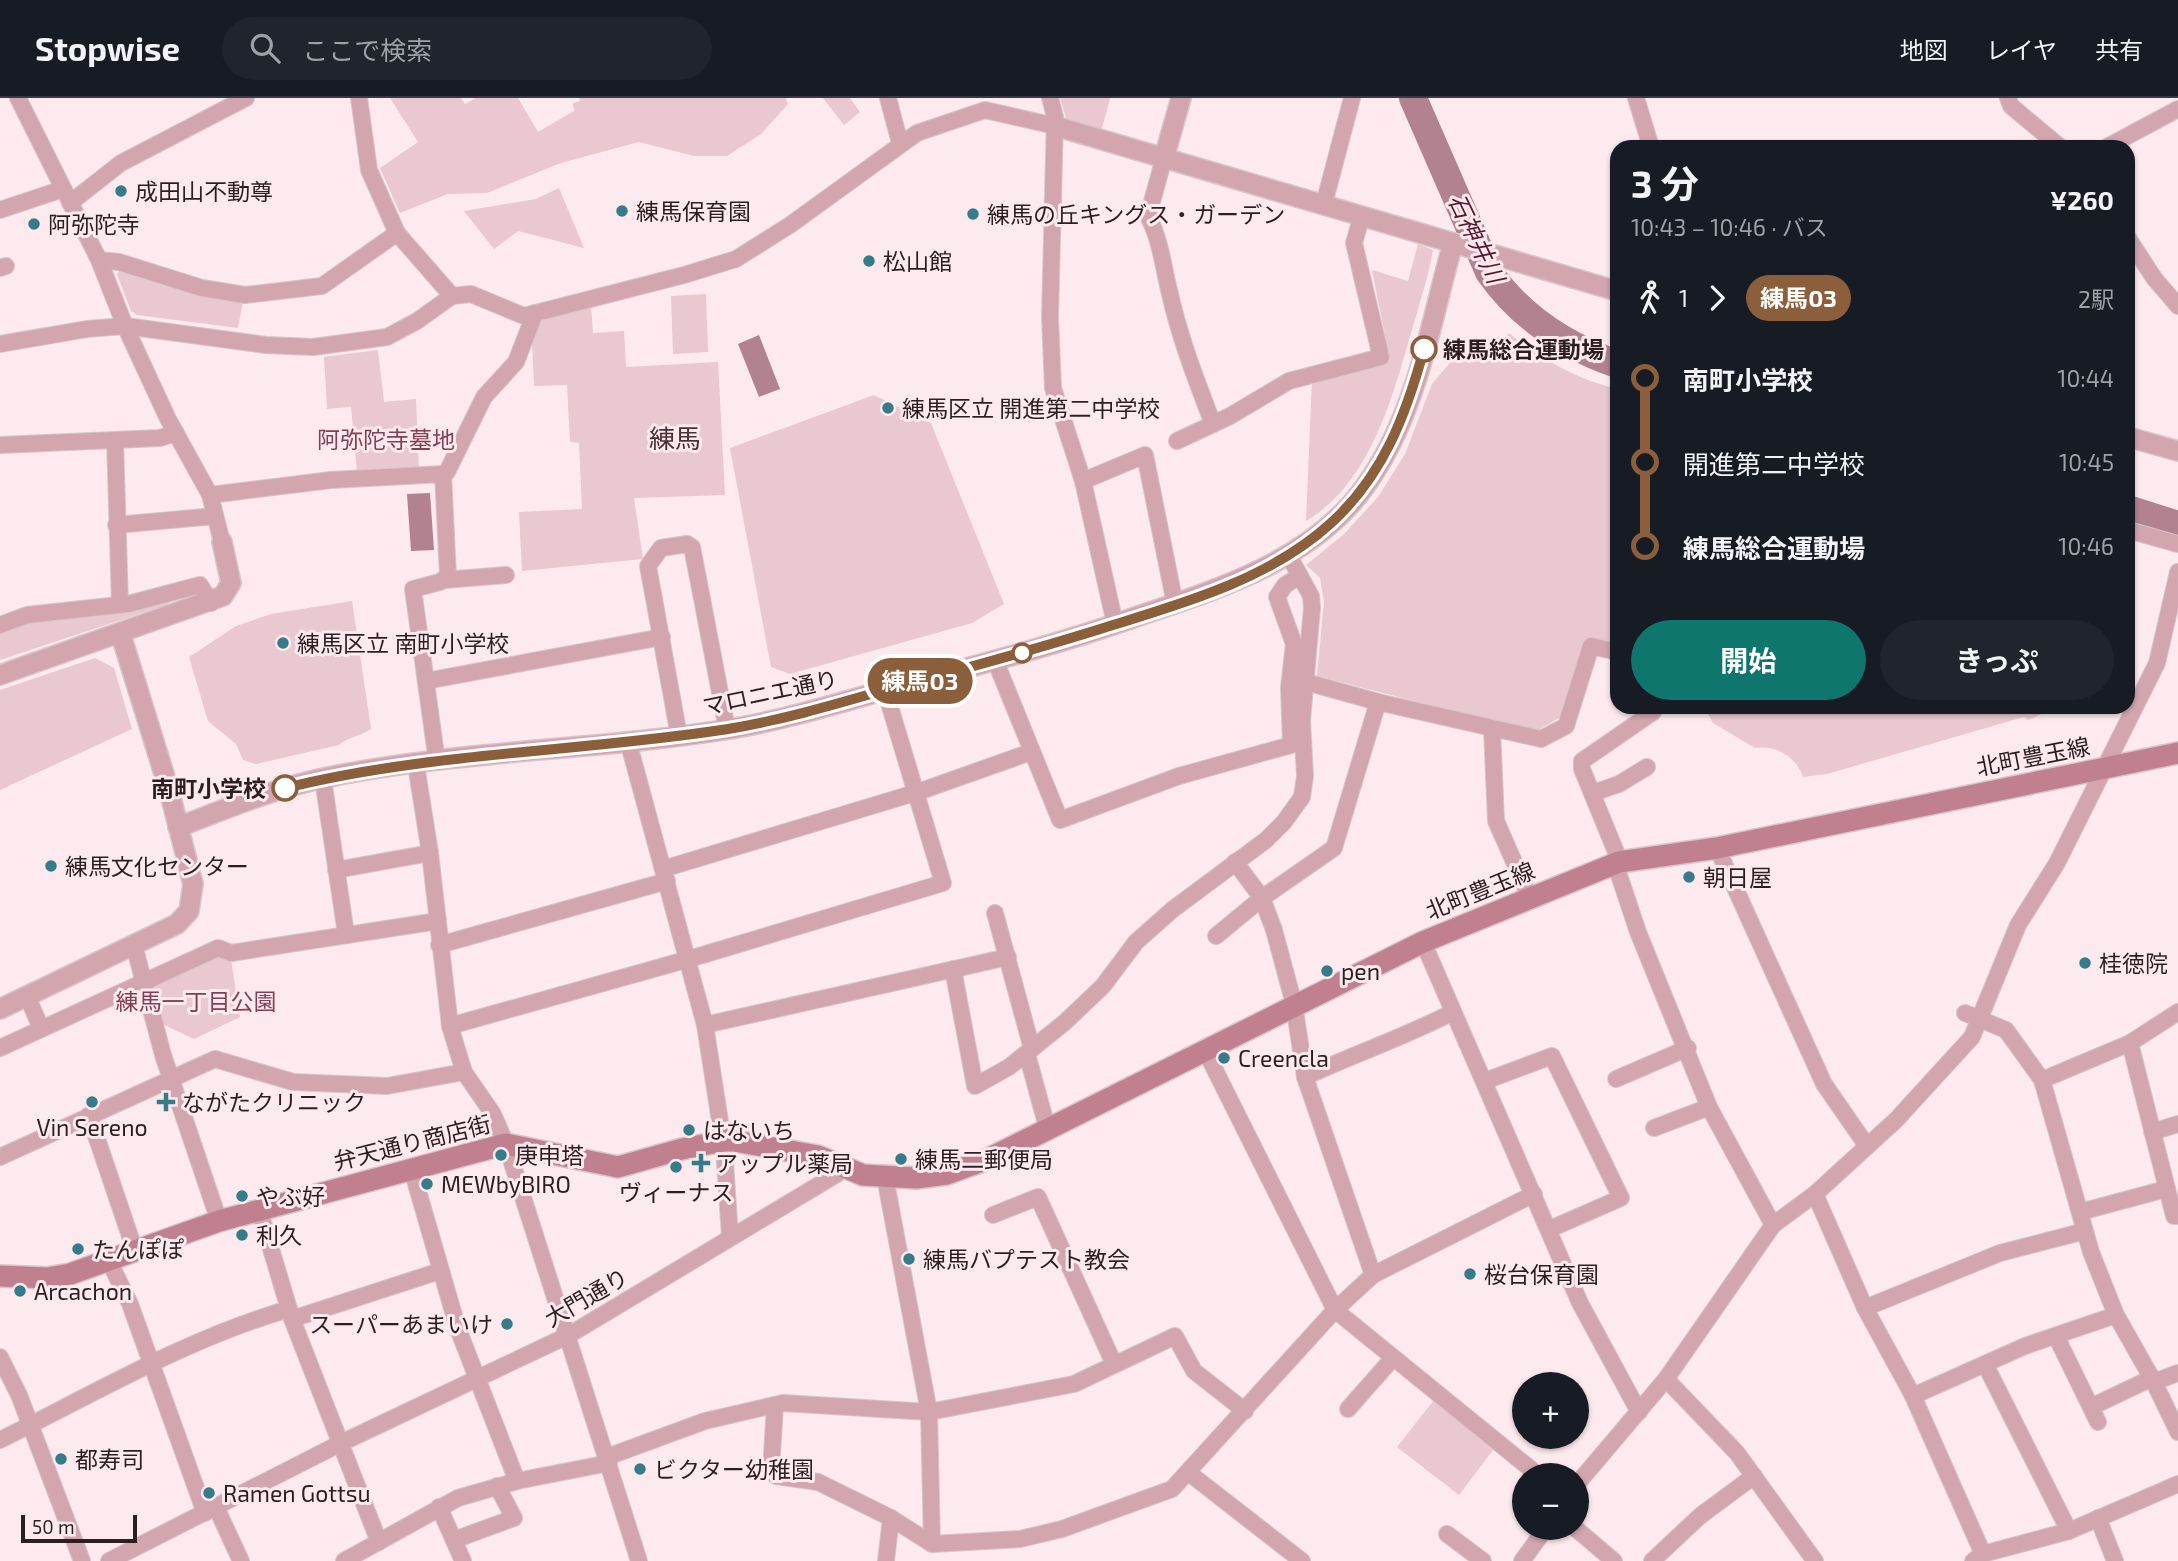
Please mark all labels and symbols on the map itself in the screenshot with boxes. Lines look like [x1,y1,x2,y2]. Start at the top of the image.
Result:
place label: 成田山不動尊 [135,177,273,205]
marker: 成田山不動尊 [113,183,129,199]
water label: 石神井川 [1443,189,1512,290]
place label: 練馬保育園 [636,197,751,225]
place label: 練馬の丘キングス・ガーデン [987,200,1285,228]
marker: 練馬保育園 [614,203,630,219]
marker: 練馬の丘キングス・ガーデン [965,206,981,222]
place label: 阿弥陀寺 [48,210,140,238]
marker: 阿弥陀寺 [26,216,42,232]
place label: 松山館 [883,247,952,275]
marker: 松山館 [861,253,877,269]
place label: 練馬総合運動場 [1443,335,1604,363]
marker: 練馬総合運動場 [1411,336,1437,362]
place label: 練馬区立 開進第二中学校 [902,394,1160,422]
marker: 練馬区立 開進第二中学校 [880,400,896,416]
district label: 練馬 [649,422,701,453]
park label: 阿弥陀寺墓地 [317,425,455,453]
place label: 練馬区立 南町小学校 [297,629,509,657]
marker: 練馬区立 南町小学校 [275,635,291,651]
unlabelled marker [1012,643,1032,663]
line badge: 練馬03 [871,658,969,704]
street label: マロニエ通り [700,664,840,720]
street label: 北町豊玉線 [1974,731,2092,781]
place label: 南町小学校 [151,774,266,802]
marker: 南町小学校 [272,775,298,801]
place label: 練馬文化センター [65,852,249,880]
street label: 北町豊玉線 [1421,855,1539,925]
marker: 練馬文化センター [43,858,59,874]
place label: 朝日屋 [1703,863,1772,891]
marker: 朝日屋 [1681,869,1697,885]
place label: 桂徳院 [2099,949,2168,977]
marker: 桂徳院 [2077,955,2093,971]
place label: pen [1341,957,1380,985]
marker: pen [1319,963,1335,979]
park label: 練馬一丁目公園 [116,987,277,1015]
place label: Creencla [1238,1044,1329,1072]
marker: Creencla [1216,1050,1232,1066]
place label: ながたクリニック [182,1088,366,1116]
marker: ながたクリニック [156,1092,176,1112]
marker: Vin Sereno [84,1094,100,1110]
street label: 弁天通り商店街 [331,1109,493,1175]
place label: Vin Sereno [36,1113,148,1141]
place label: はないち [703,1116,795,1144]
marker: はないち [681,1122,697,1138]
place label: 庚申塔 [515,1141,584,1169]
place label: 練馬二郵便局 [915,1145,1053,1173]
marker: 庚申塔 [493,1147,509,1163]
place label: アップル薬局 [715,1149,853,1177]
marker: 練馬二郵便局 [893,1151,909,1167]
marker: アップル薬局 [693,1155,709,1171]
marker: ヴィーナス [668,1159,684,1175]
place label: MEWbyBIRO [441,1170,571,1198]
marker: MEWbyBIRO [419,1176,435,1192]
place label: ヴィーナス [619,1178,734,1206]
place label: やぶ好 [256,1182,325,1210]
marker: やぶ好 [234,1188,250,1204]
place label: 利久 [256,1221,302,1249]
marker: 利久 [234,1227,250,1243]
place label: たんぽぽ [92,1235,184,1263]
marker: たんぽぽ [70,1241,86,1257]
place label: 練馬バプテスト教会 [923,1245,1130,1273]
marker: 練馬バプテスト教会 [901,1251,917,1267]
place label: 桜台保育園 [1484,1260,1599,1288]
street label: 大門通り [539,1262,633,1332]
marker: 桜台保育園 [1462,1266,1478,1282]
place label: Arcachon [34,1277,132,1305]
marker: Arcachon [12,1283,28,1299]
place label: スーパーあまいけ [309,1310,493,1338]
marker: スーパーあまいけ [499,1316,515,1332]
place label: 都寿司 [75,1445,144,1473]
marker: 都寿司 [53,1451,69,1467]
place label: ビクター幼稚園 [654,1455,814,1483]
marker: ビクター幼稚園 [632,1461,648,1477]
place label: Ramen Gottsu [223,1479,371,1507]
marker: Ramen Gottsu [201,1485,217,1501]
scale bar [21,1512,136,1544]

